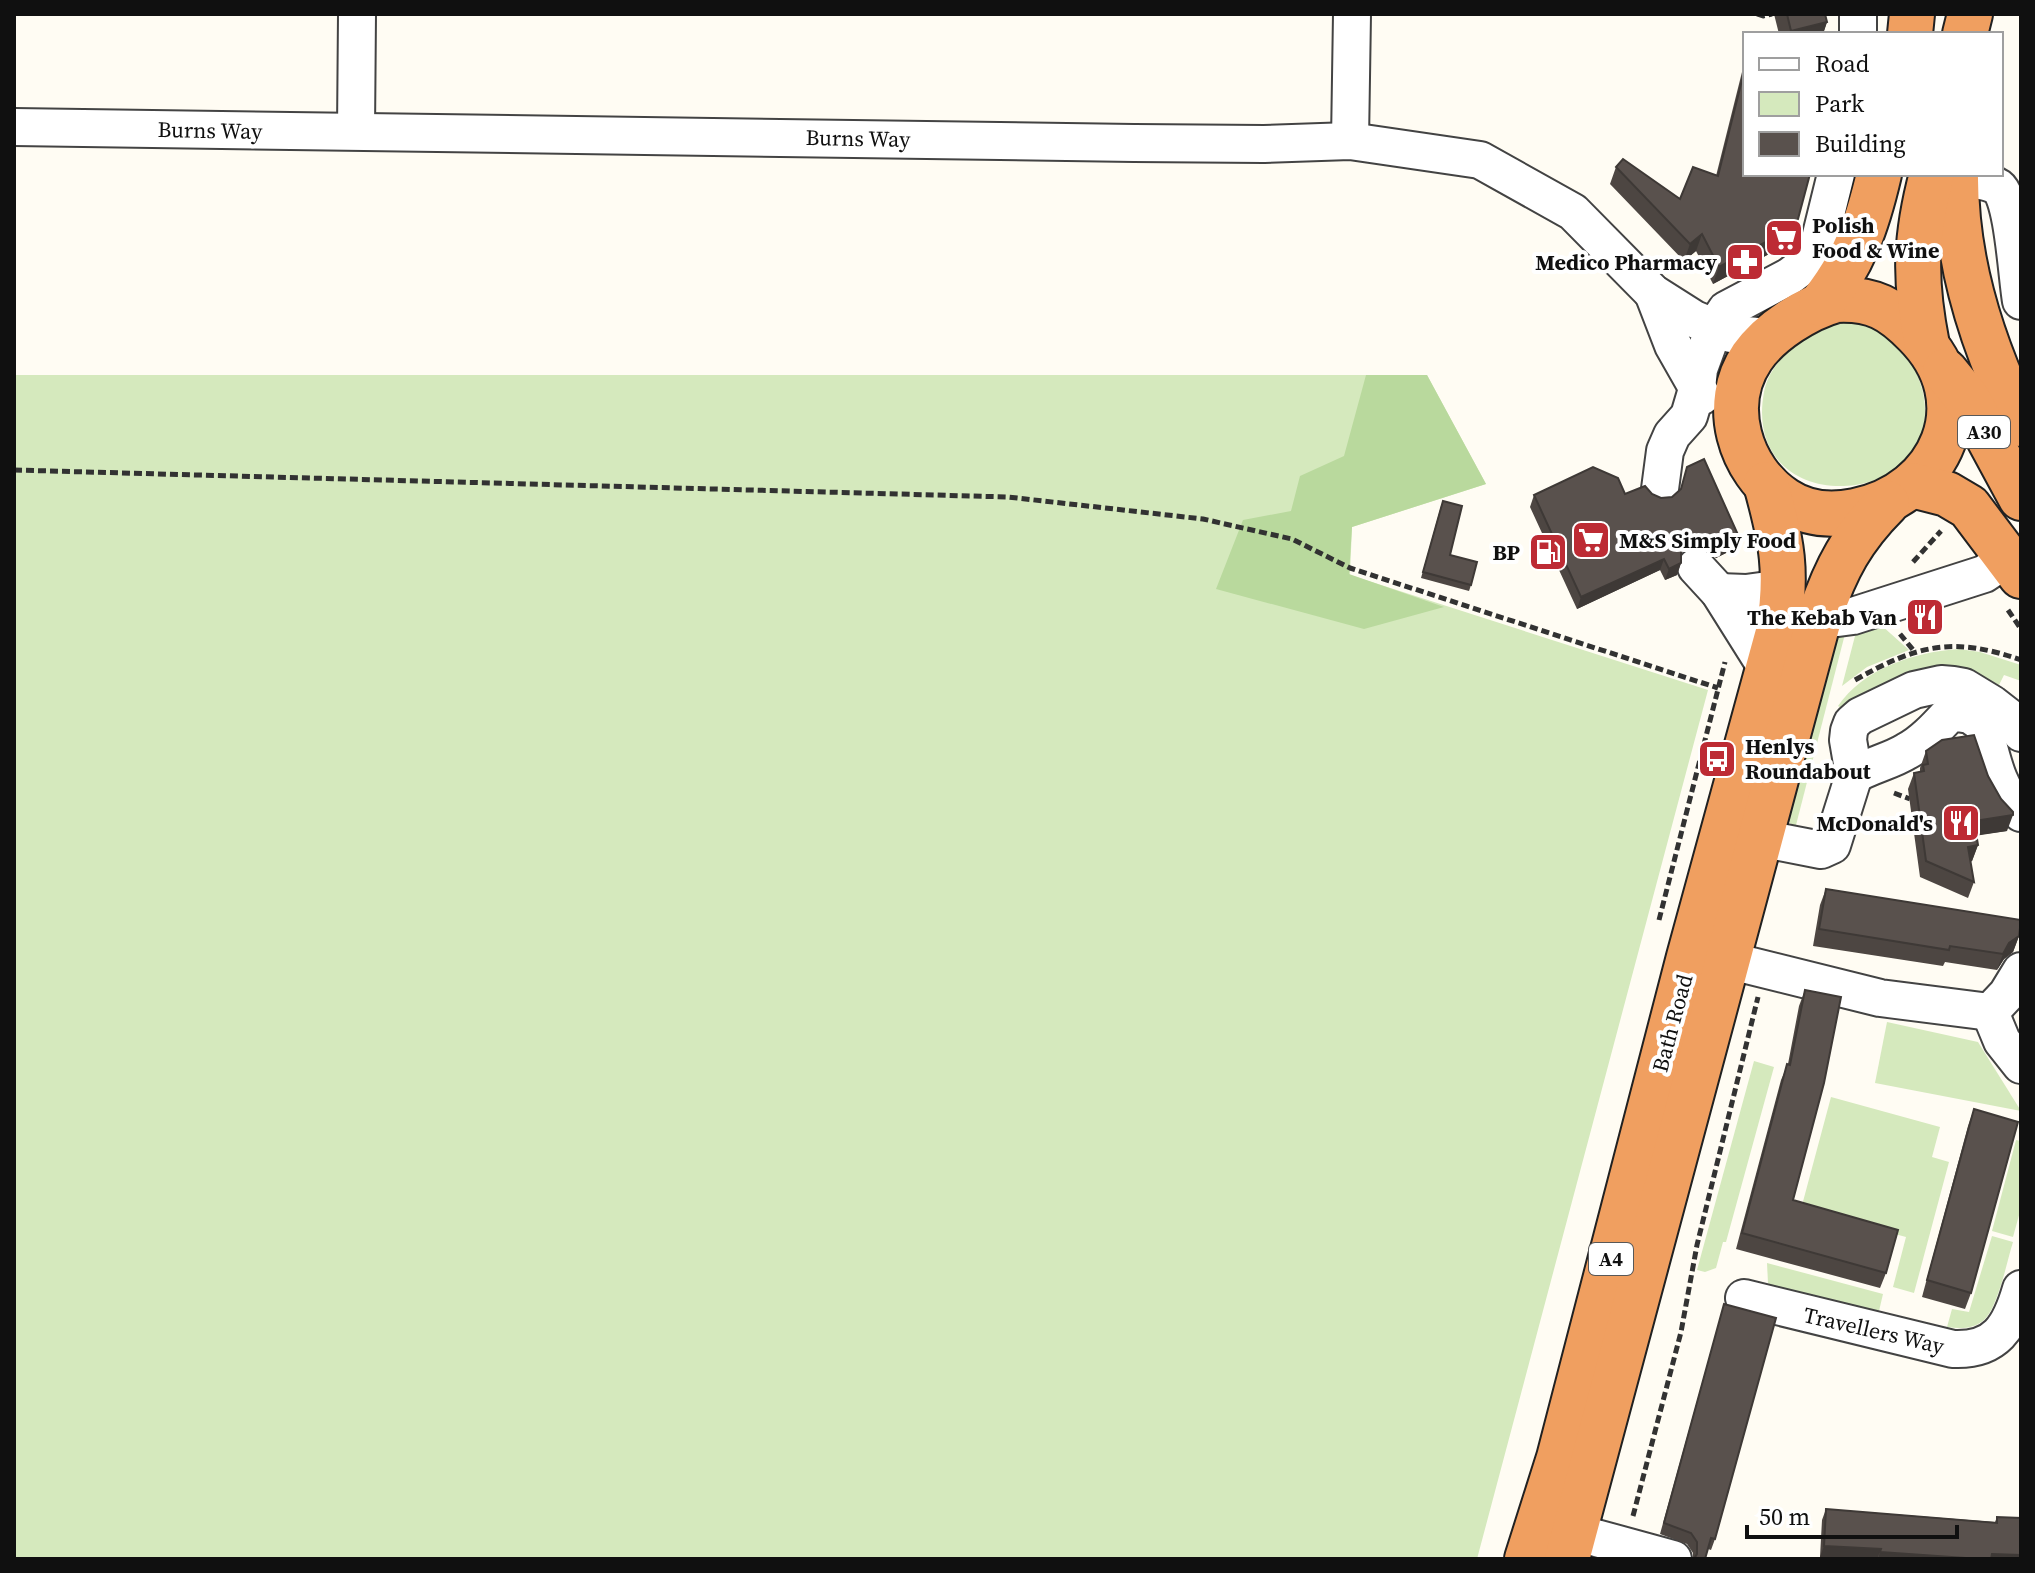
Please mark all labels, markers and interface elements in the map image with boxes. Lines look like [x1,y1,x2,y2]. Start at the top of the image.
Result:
legend [1743,32,2003,176]
text: Road [1815,47,1870,80]
text: Park [1815,87,1865,120]
street label: Burns Way [157,114,263,146]
street label: Burns Way [805,122,911,154]
text: Building [1815,127,1906,160]
place label: Polish Food & Wine [1812,210,1939,265]
supermarket icon: Polish Food & Wine [1763,217,1805,259]
pharmacy icon: Medico Pharmacy [1724,241,1766,283]
place label: Medico Pharmacy [1535,247,1717,277]
road number: A30 [1958,416,2010,448]
supermarket icon: M&S Simply Food [1570,519,1612,561]
place label: M&S Simply Food [1619,525,1796,555]
fuel station icon: BP [1527,531,1569,573]
place label: BP [1493,537,1521,567]
restaurant icon: The Kebab Van [1904,596,1946,638]
place label: The Kebab Van [1747,602,1897,632]
place label: Henlys Roundabout [1745,731,1872,786]
bus stop icon: Henlys Roundabout [1696,738,1738,780]
restaurant icon: McDonald's [1940,802,1982,844]
place label: McDonald's [1816,808,1933,838]
street label: Bath Road [1645,970,1700,1075]
road number: A4 [1589,1243,1633,1275]
street label: Travellers Way [1801,1299,1948,1361]
scale bar [1747,1489,1957,1539]
text: 50 m [1759,1500,1810,1533]

